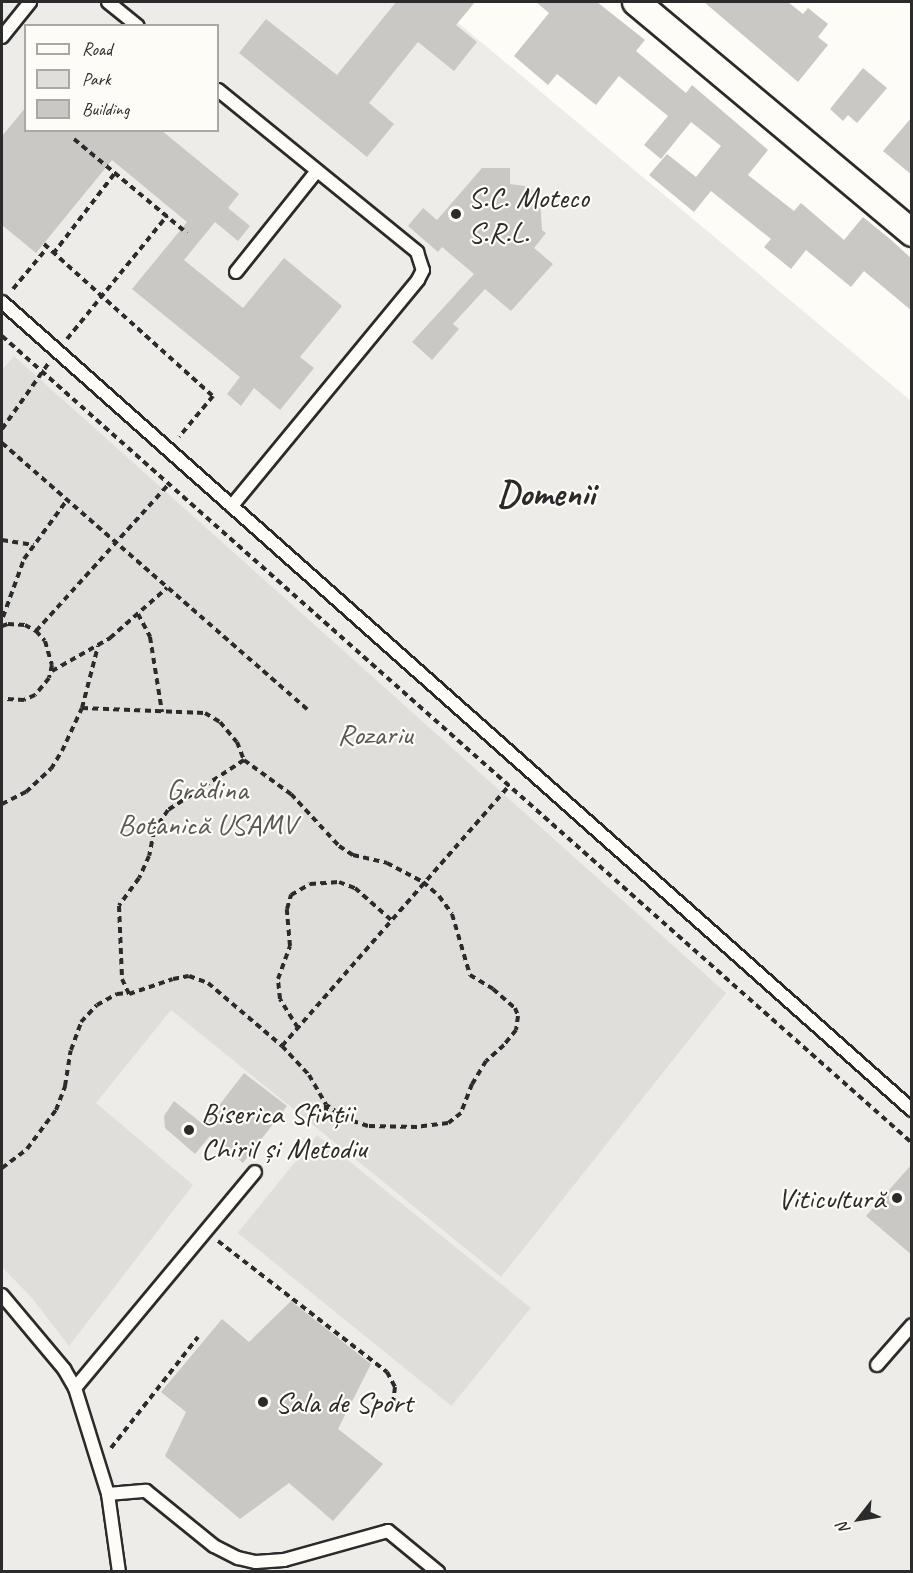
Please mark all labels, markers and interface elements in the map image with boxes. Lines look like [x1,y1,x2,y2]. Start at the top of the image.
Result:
legend [24,24,219,132]
text: Road [82,38,112,60]
text: Park [82,68,111,90]
text: Building [82,98,129,120]
place label: S.C. Moteco S.R.L. [468,179,589,250]
marker: S.C. Moteco S.R.L. [449,207,463,221]
district label: Domenii [497,472,595,516]
park label: Rozariu [337,716,413,752]
park label: Grădina Botanică USAMV [118,771,296,842]
place label: Biserica Sfinții Chiril și Metodiu [201,1095,367,1166]
marker: Biserica Sfinții Chiril și Metodiu [182,1123,196,1137]
place label: Viticultură [778,1180,885,1216]
marker: Viticultură [890,1191,904,1205]
place label: Sala de Sport [275,1384,413,1420]
marker: Sala de Sport [256,1395,270,1409]
north arrow [829,1489,889,1549]
text: N [832,1519,855,1538]

